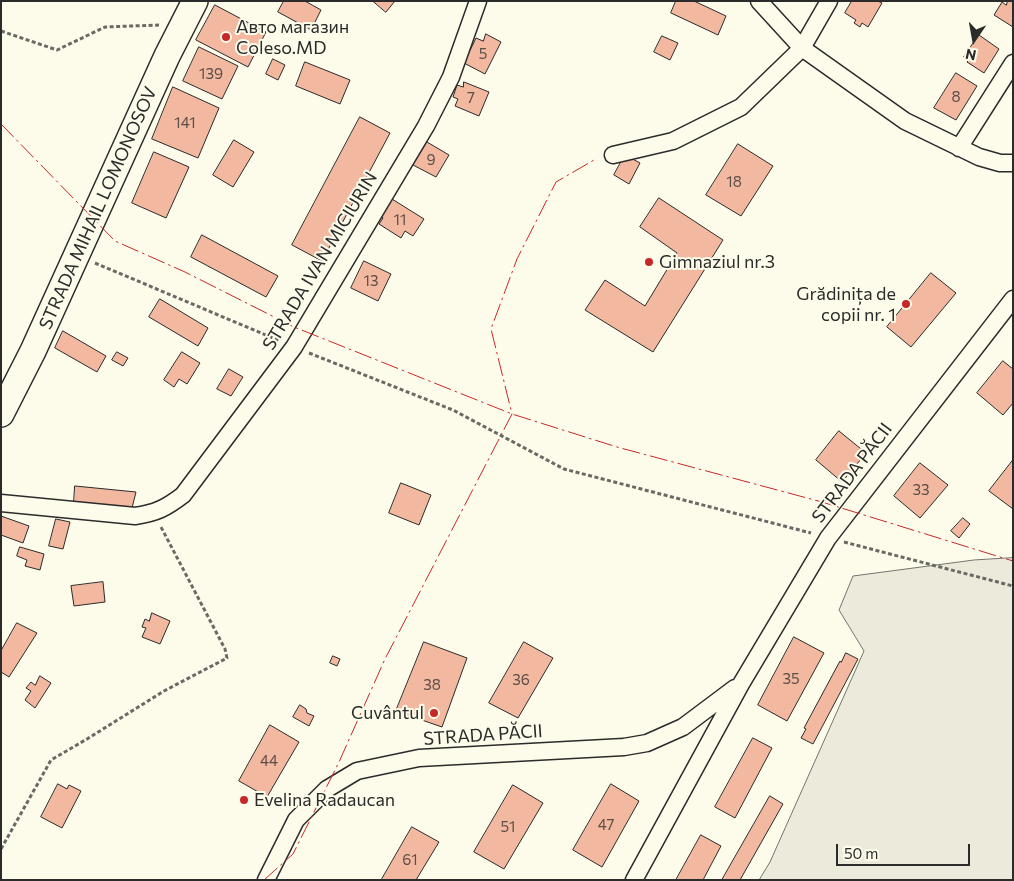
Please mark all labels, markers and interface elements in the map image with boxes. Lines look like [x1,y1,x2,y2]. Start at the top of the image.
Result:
north arrow [949,15,999,65]
place label: Aвто магазин Coleso.MD [236,16,349,58]
marker: Aвто магазин Coleso.MD [220,31,232,43]
house number: 5 [479,45,487,63]
text: N [964,46,978,65]
house number: 139 [199,65,223,83]
street label: STRADA MIHAIL LOMONOSOV [35,83,161,333]
house number: 8 [951,88,961,106]
house number: 7 [467,89,475,107]
house number: 141 [174,114,196,132]
house number: 9 [426,151,436,169]
street label: STRADA IVAN MICIURIN [258,168,382,354]
house number: 18 [726,173,742,191]
house number: 11 [394,211,406,229]
place label: Gimnaziul nr.3 [659,251,775,273]
marker: Gimnaziul nr.3 [643,256,655,268]
house number: 13 [364,272,378,290]
place label: Grădinița de copii nr. 1 [796,283,896,326]
marker: Grădinița de copii nr. 1 [900,298,912,310]
street label: STRADA PĂCII [807,419,897,527]
house number: 33 [912,481,930,499]
house number: 35 [782,670,800,688]
house number: 36 [512,671,530,689]
house number: 38 [423,676,441,694]
place label: Cuvântul [351,702,424,724]
marker: Cuvântul [428,707,440,719]
street label: STRADA PĂCII [423,720,543,750]
house number: 44 [260,752,278,770]
place label: Evelina Radaucan [254,789,395,811]
marker: Evelina Radaucan [238,794,250,806]
house number: 47 [598,816,614,834]
house number: 51 [500,818,516,836]
scale bar [839,834,973,866]
text: 50 m [844,844,878,862]
house number: 61 [402,851,418,869]

